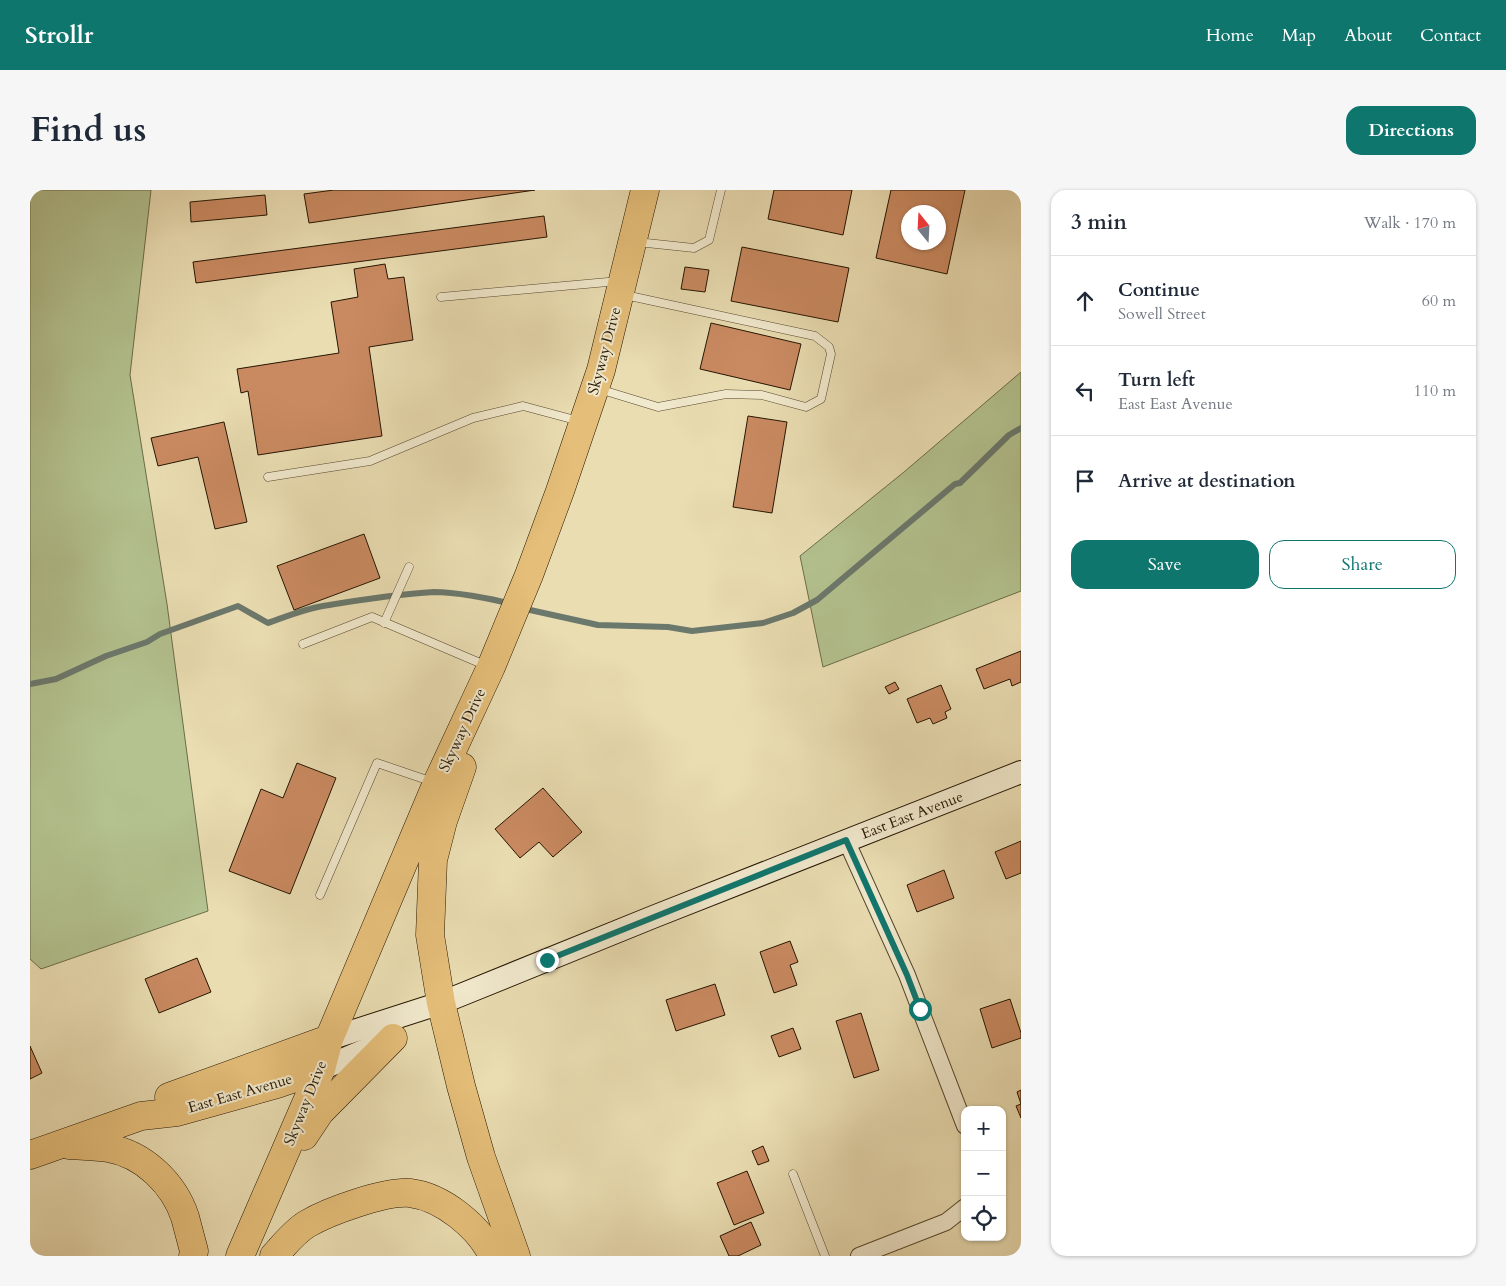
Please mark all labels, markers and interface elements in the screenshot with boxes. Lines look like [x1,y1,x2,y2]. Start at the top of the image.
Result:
text: Strollr [25,19,93,52]
text: Home [1206,23,1254,48]
text: Map [1282,23,1316,48]
text: About [1344,23,1392,48]
text: Contact [1420,23,1481,48]
text: Find us [30,106,146,154]
button: Directions [1346,106,1476,155]
north arrow [901,205,946,250]
text: 3 min [1071,208,1127,237]
text: Walk · 170 m [1364,212,1456,234]
text: Continue [1118,277,1200,303]
icon: ahead [1071,287,1099,315]
text: 60 m [1422,290,1456,312]
text: Sowell Street [1118,303,1206,325]
street label: Skyway Drive [583,305,625,397]
text: Turn left [1118,367,1195,393]
icon: left [1071,377,1099,405]
text: 110 m [1414,380,1456,402]
text: East East Avenue [1118,393,1233,415]
icon: arrive [1071,467,1099,495]
text: Arrive at destination [1118,468,1295,494]
button: Save [1071,540,1259,589]
button: Share [1269,540,1456,589]
street label: Skyway Drive [434,685,490,775]
street label: East East Avenue [858,786,966,844]
route end [536,949,559,972]
route start [909,998,932,1021]
street label: Skyway Drive [279,1057,331,1149]
street label: East East Avenue [185,1068,295,1117]
map controls [961,1106,1006,1241]
button: + [961,1106,1006,1151]
button: − [961,1151,1006,1196]
button: locate [961,1196,1006,1241]

